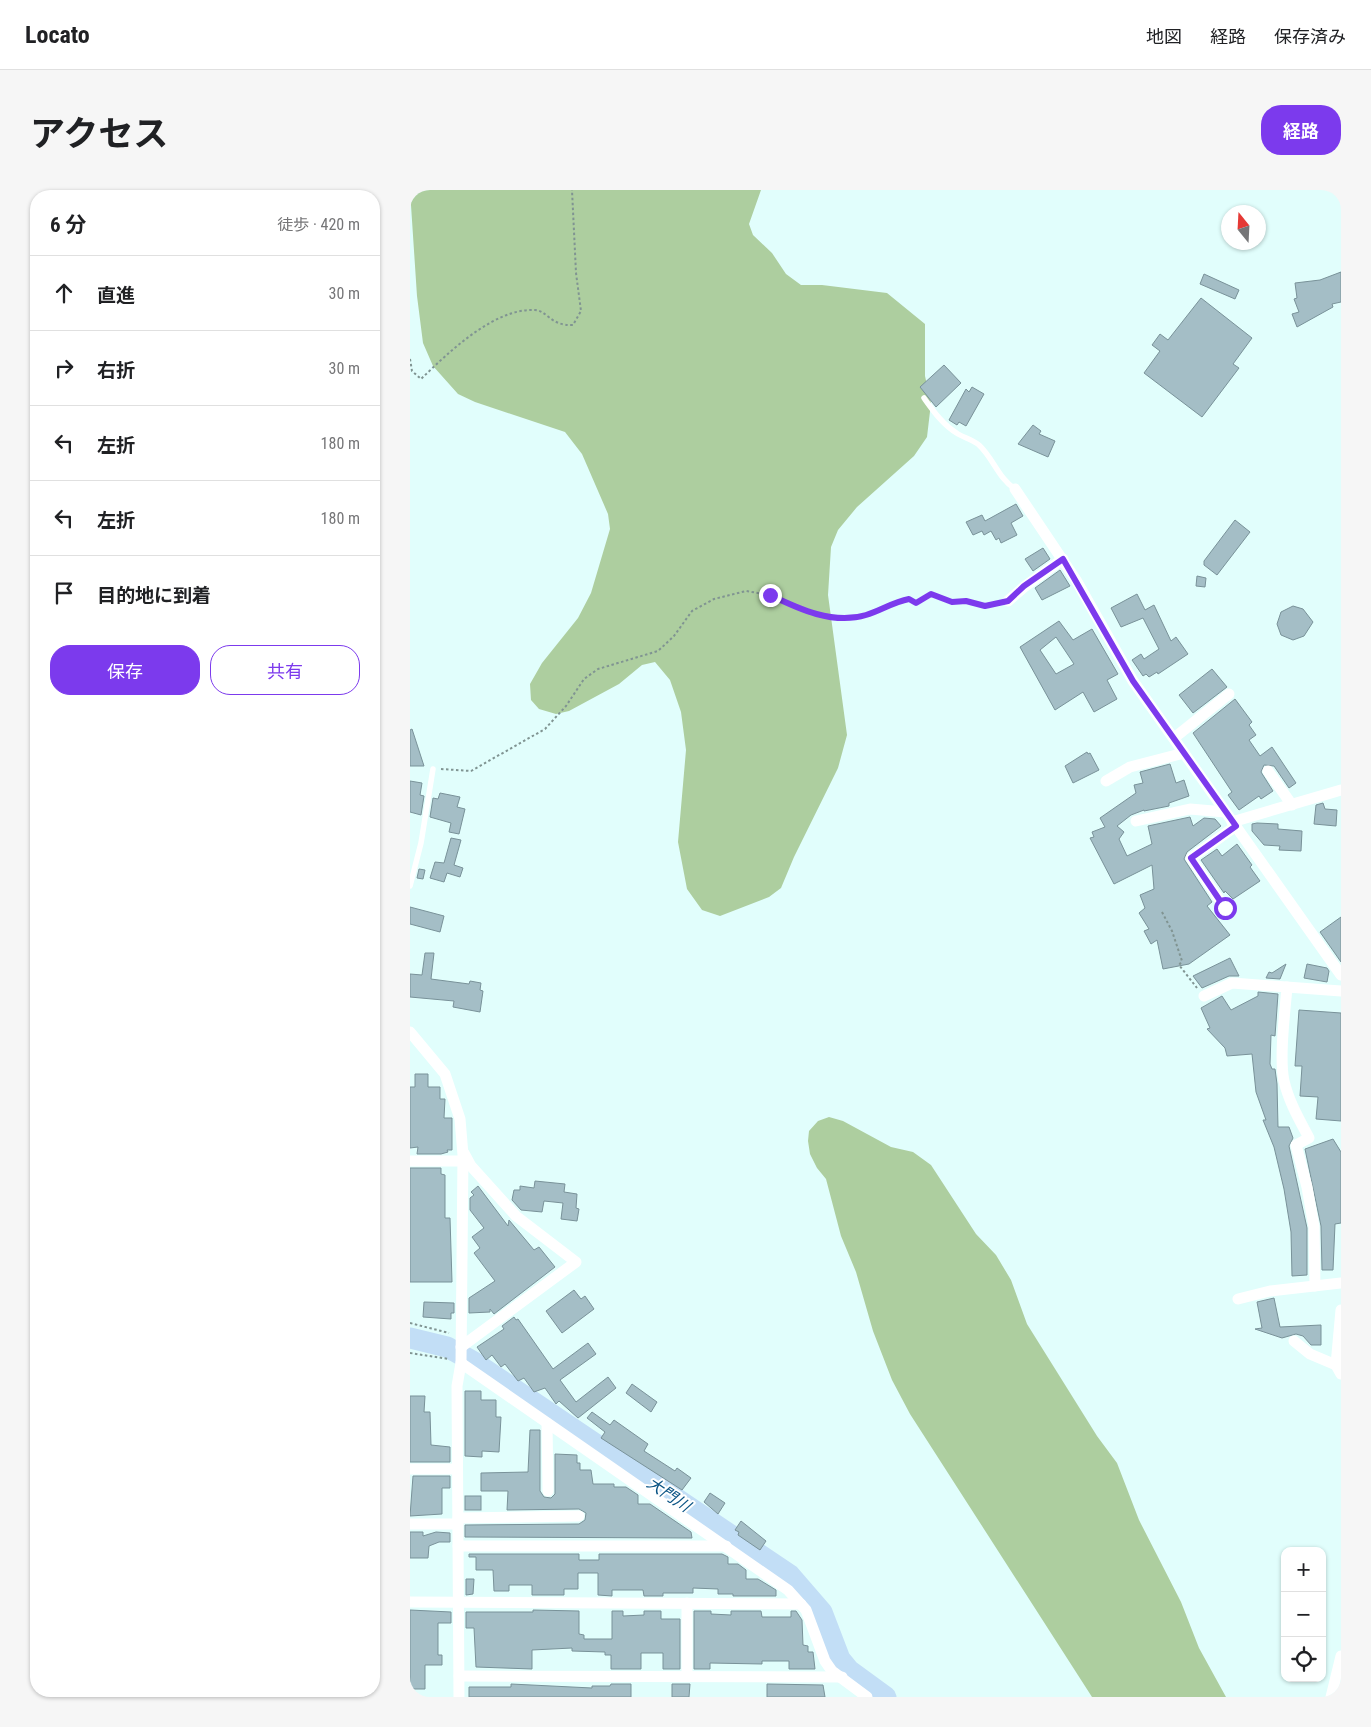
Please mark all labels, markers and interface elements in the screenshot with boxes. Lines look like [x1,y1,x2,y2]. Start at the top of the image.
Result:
text: Locato [25,21,90,49]
text: 地図 [1146,26,1182,47]
text: 経路 [1210,26,1246,47]
text: 保存済み [1274,26,1346,47]
button: 経路 [1261,105,1341,155]
text: アクセス [30,114,168,155]
north arrow [1221,205,1266,250]
text: 6 分 [50,213,86,237]
text: 徒歩 · 420 m [277,215,360,234]
icon: ahead [50,279,78,307]
text: 直進 [97,284,135,307]
text: 30 m [328,284,360,303]
icon: right [50,354,78,382]
text: 右折 [97,359,135,382]
text: 30 m [328,359,360,378]
icon: left [50,429,78,457]
text: 左折 [97,434,135,457]
text: 180 m [321,434,360,453]
icon: left [50,504,78,532]
text: 左折 [97,509,135,532]
text: 180 m [321,509,360,528]
icon: arrive [50,579,78,607]
text: 目的地に到着 [97,584,211,607]
route end [759,584,782,607]
button: 保存 [50,645,200,695]
button: 共有 [210,645,360,695]
route start [1214,897,1237,920]
water label: 大門川 [644,1473,696,1517]
map controls [1281,1547,1326,1682]
button: + [1281,1547,1326,1592]
button: − [1281,1592,1326,1637]
button: locate [1281,1637,1326,1682]

